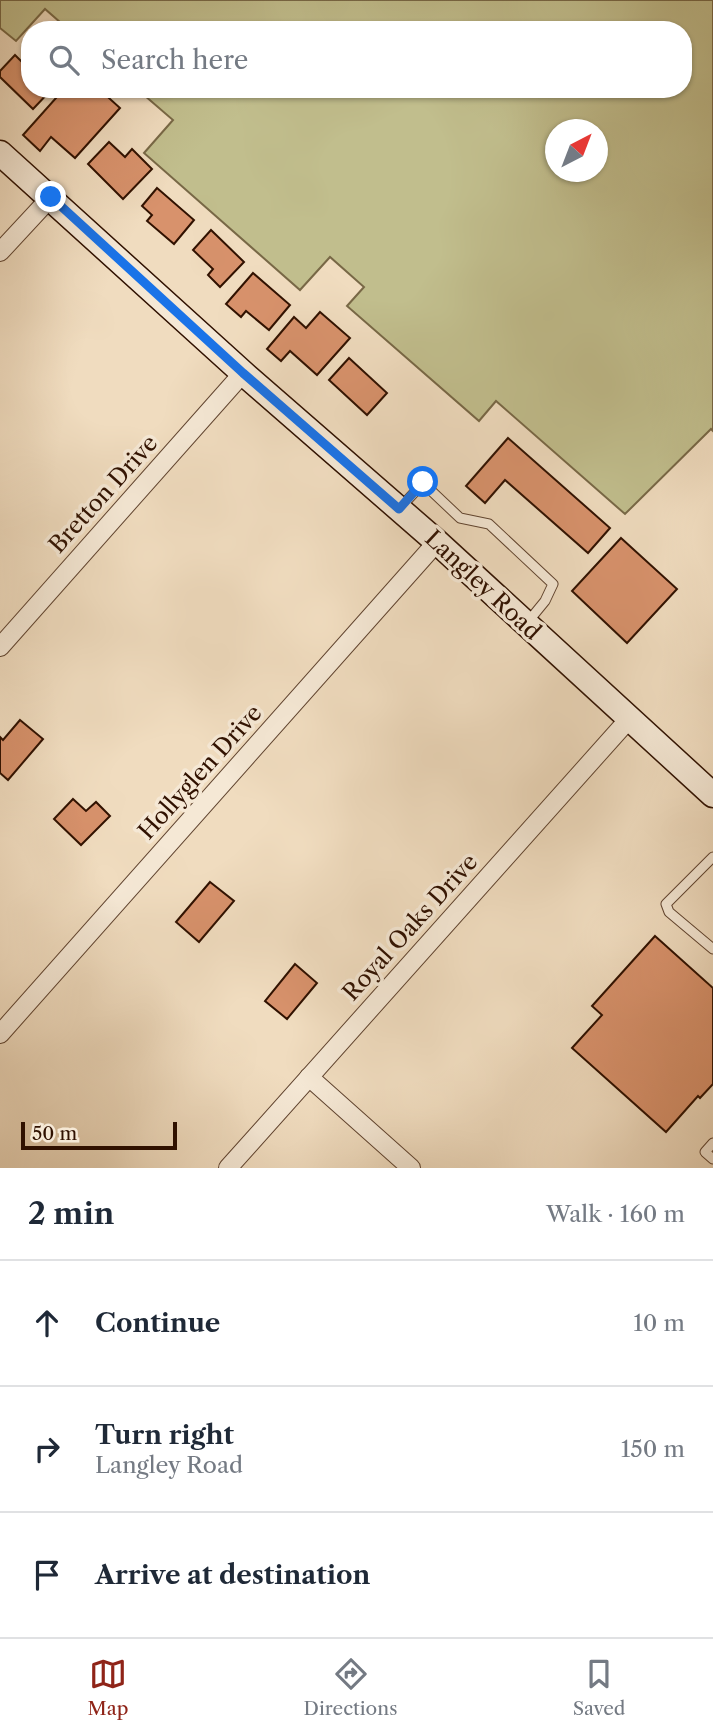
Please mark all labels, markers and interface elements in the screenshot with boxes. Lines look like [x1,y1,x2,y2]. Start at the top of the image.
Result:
search box [21,21,692,98]
icon: search [45,41,83,79]
text: Search here [101,44,248,76]
north arrow [545,119,608,182]
route end [35,181,66,212]
street label: Bretton Drive [43,429,163,559]
route start [407,466,438,497]
street label: Langley Road [419,524,547,646]
street label: Hollyglen Drive [132,699,268,845]
street label: Royal Oaks Drive [337,848,483,1006]
scale bar [21,1119,177,1151]
text: 50 m [32,1122,77,1145]
text: 2 min [28,1195,114,1232]
text: Walk · 160 m [546,1200,685,1228]
icon: ahead [28,1304,66,1342]
text: Continue [95,1307,220,1339]
text: 10 m [633,1309,685,1337]
text: Turn right [95,1419,234,1451]
icon: right [28,1430,66,1468]
text: 150 m [621,1435,685,1463]
text: Langley Road [95,1451,243,1479]
icon: arrive [28,1556,66,1594]
text: Arrive at destination [95,1559,370,1591]
tab: Map [88,1655,128,1720]
tab: Directions [304,1655,397,1720]
tab: Saved [573,1655,625,1720]

